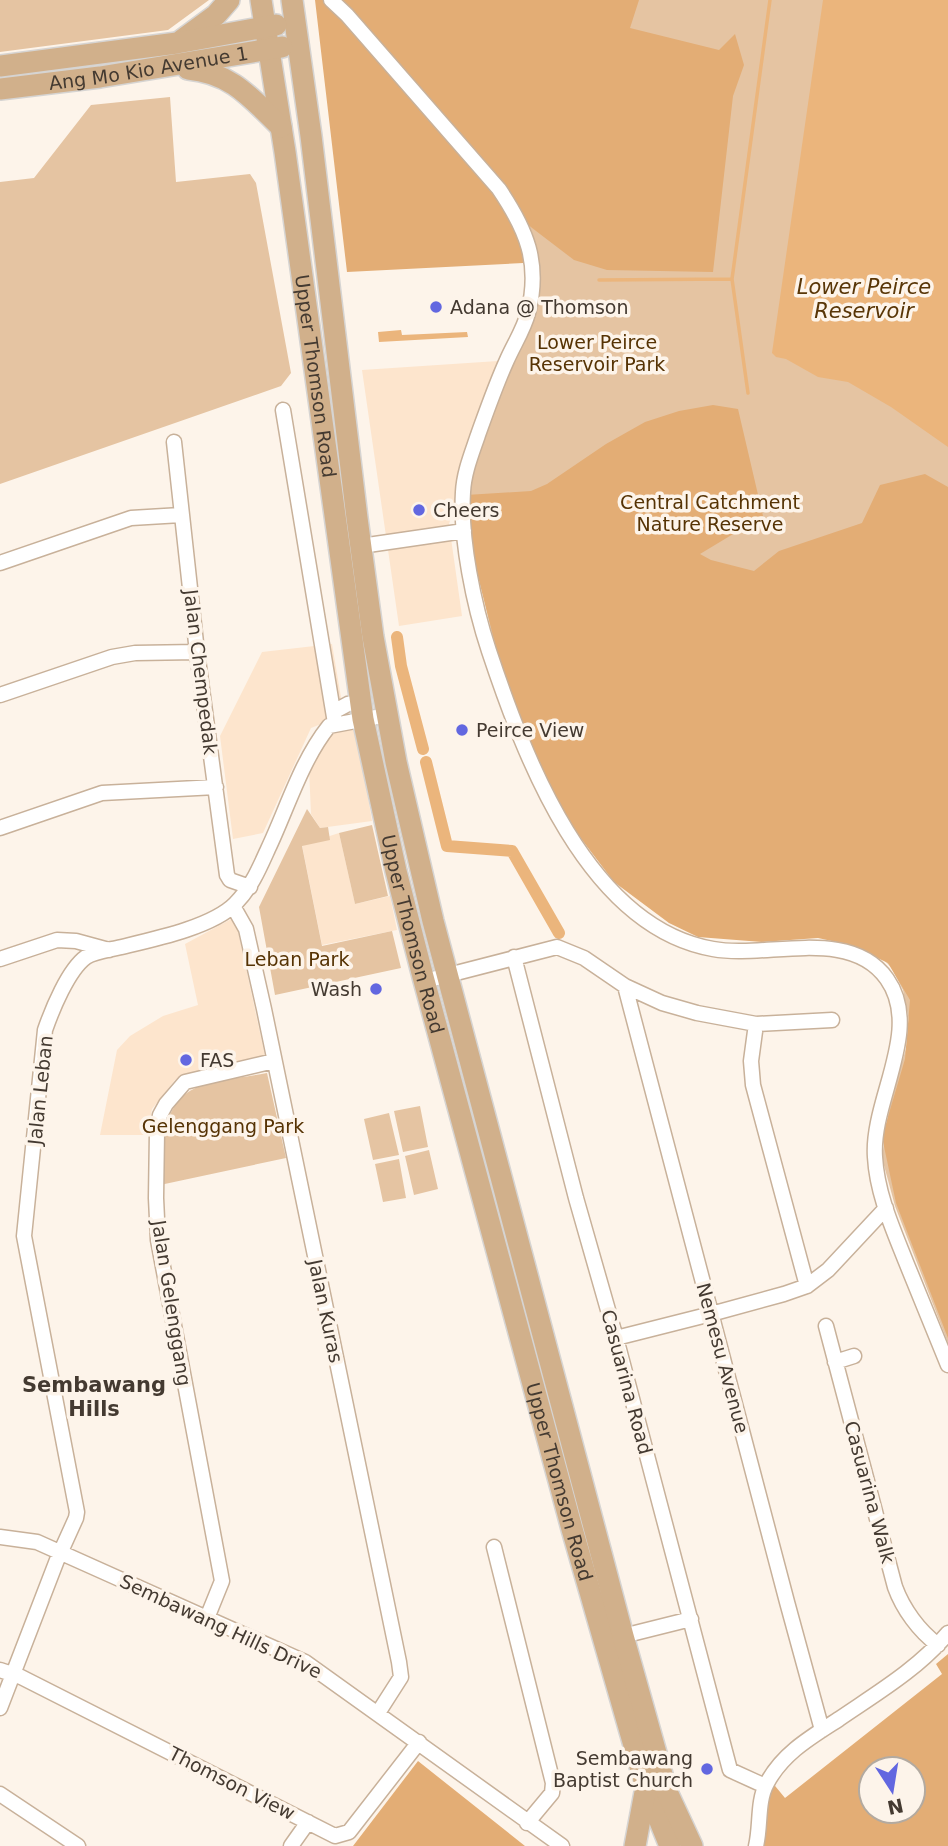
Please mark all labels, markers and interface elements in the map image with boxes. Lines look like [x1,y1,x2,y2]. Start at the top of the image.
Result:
street label: Ang Mo Kio Avenue 1 [48,42,250,94]
street label: Upper Thomson Road [291,273,341,479]
water label: Lower Peirce Reservoir [797,275,931,323]
place label: Adana @ Thomson [450,296,628,318]
marker: Adana @ Thomson [428,299,444,315]
park label: Lower Peirce Reservoir Park [529,331,665,375]
park label: Central Catchment Nature Reserve [620,491,800,535]
place label: Cheers [433,499,499,521]
marker: Cheers [411,502,427,518]
street label: Jalan Chempedak [180,587,222,756]
place label: Peirce View [476,719,584,741]
marker: Peirce View [454,722,470,738]
street label: Upper Thomson Road [377,832,449,1036]
park label: Leban Park [245,948,349,970]
place label: Wash [311,978,362,1000]
marker: Wash [368,981,384,997]
street label: Jalan Leban [23,1034,57,1147]
place label: FAS [200,1049,234,1071]
marker: FAS [178,1052,194,1068]
park label: Gelenggang Park [142,1115,304,1137]
street label: Jalan Gelenggang [148,1218,196,1387]
street label: Jalan Kuras [304,1256,348,1365]
street label: Nemesu Avenue [692,1280,754,1436]
street label: Casuarina Road [597,1307,657,1457]
district label: Sembawang Hills [22,1373,166,1421]
street label: Upper Thomson Road [522,1380,597,1583]
street label: Casuarina Walk [840,1418,900,1566]
street label: Sembawang Hills Drive [117,1570,325,1682]
street label: Thomson View [164,1741,299,1824]
place label: Sembawang Baptist Church [553,1747,693,1791]
north arrow [857,1755,927,1825]
marker: Sembawang Baptist Church [699,1761,715,1777]
text: N [885,1794,906,1819]

